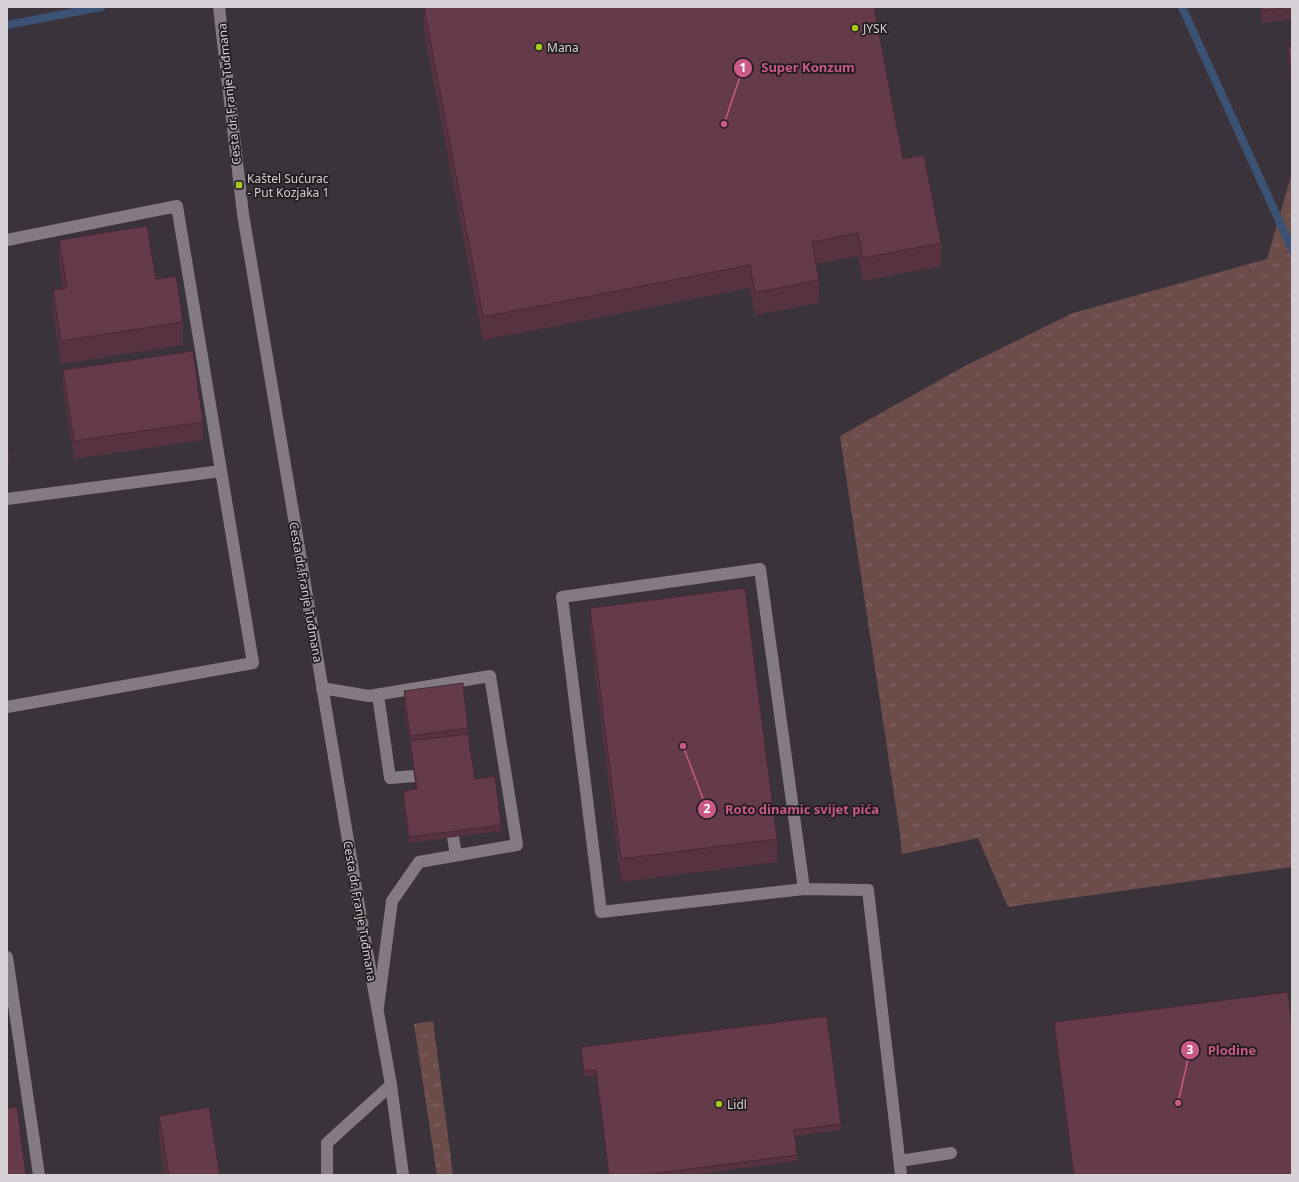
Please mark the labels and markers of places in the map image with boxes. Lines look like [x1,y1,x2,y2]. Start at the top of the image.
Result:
place label: JYSK [862,20,888,37]
marker: JYSK [850,23,860,33]
place label: Mana [547,39,579,56]
marker: Mana [534,42,544,52]
callout: Super Konzum [733,55,862,80]
place label: Kaštel Sućurac - Put Kozjaka 1 [247,170,329,201]
marker: Kaštel Sućurac - Put Kozjaka 1 [234,180,244,190]
callout: Roto dinamic svijet pića [697,797,887,822]
callout: Plodine [1180,1037,1265,1062]
place label: Lidl [727,1096,747,1113]
marker: Lidl [714,1099,724,1109]

